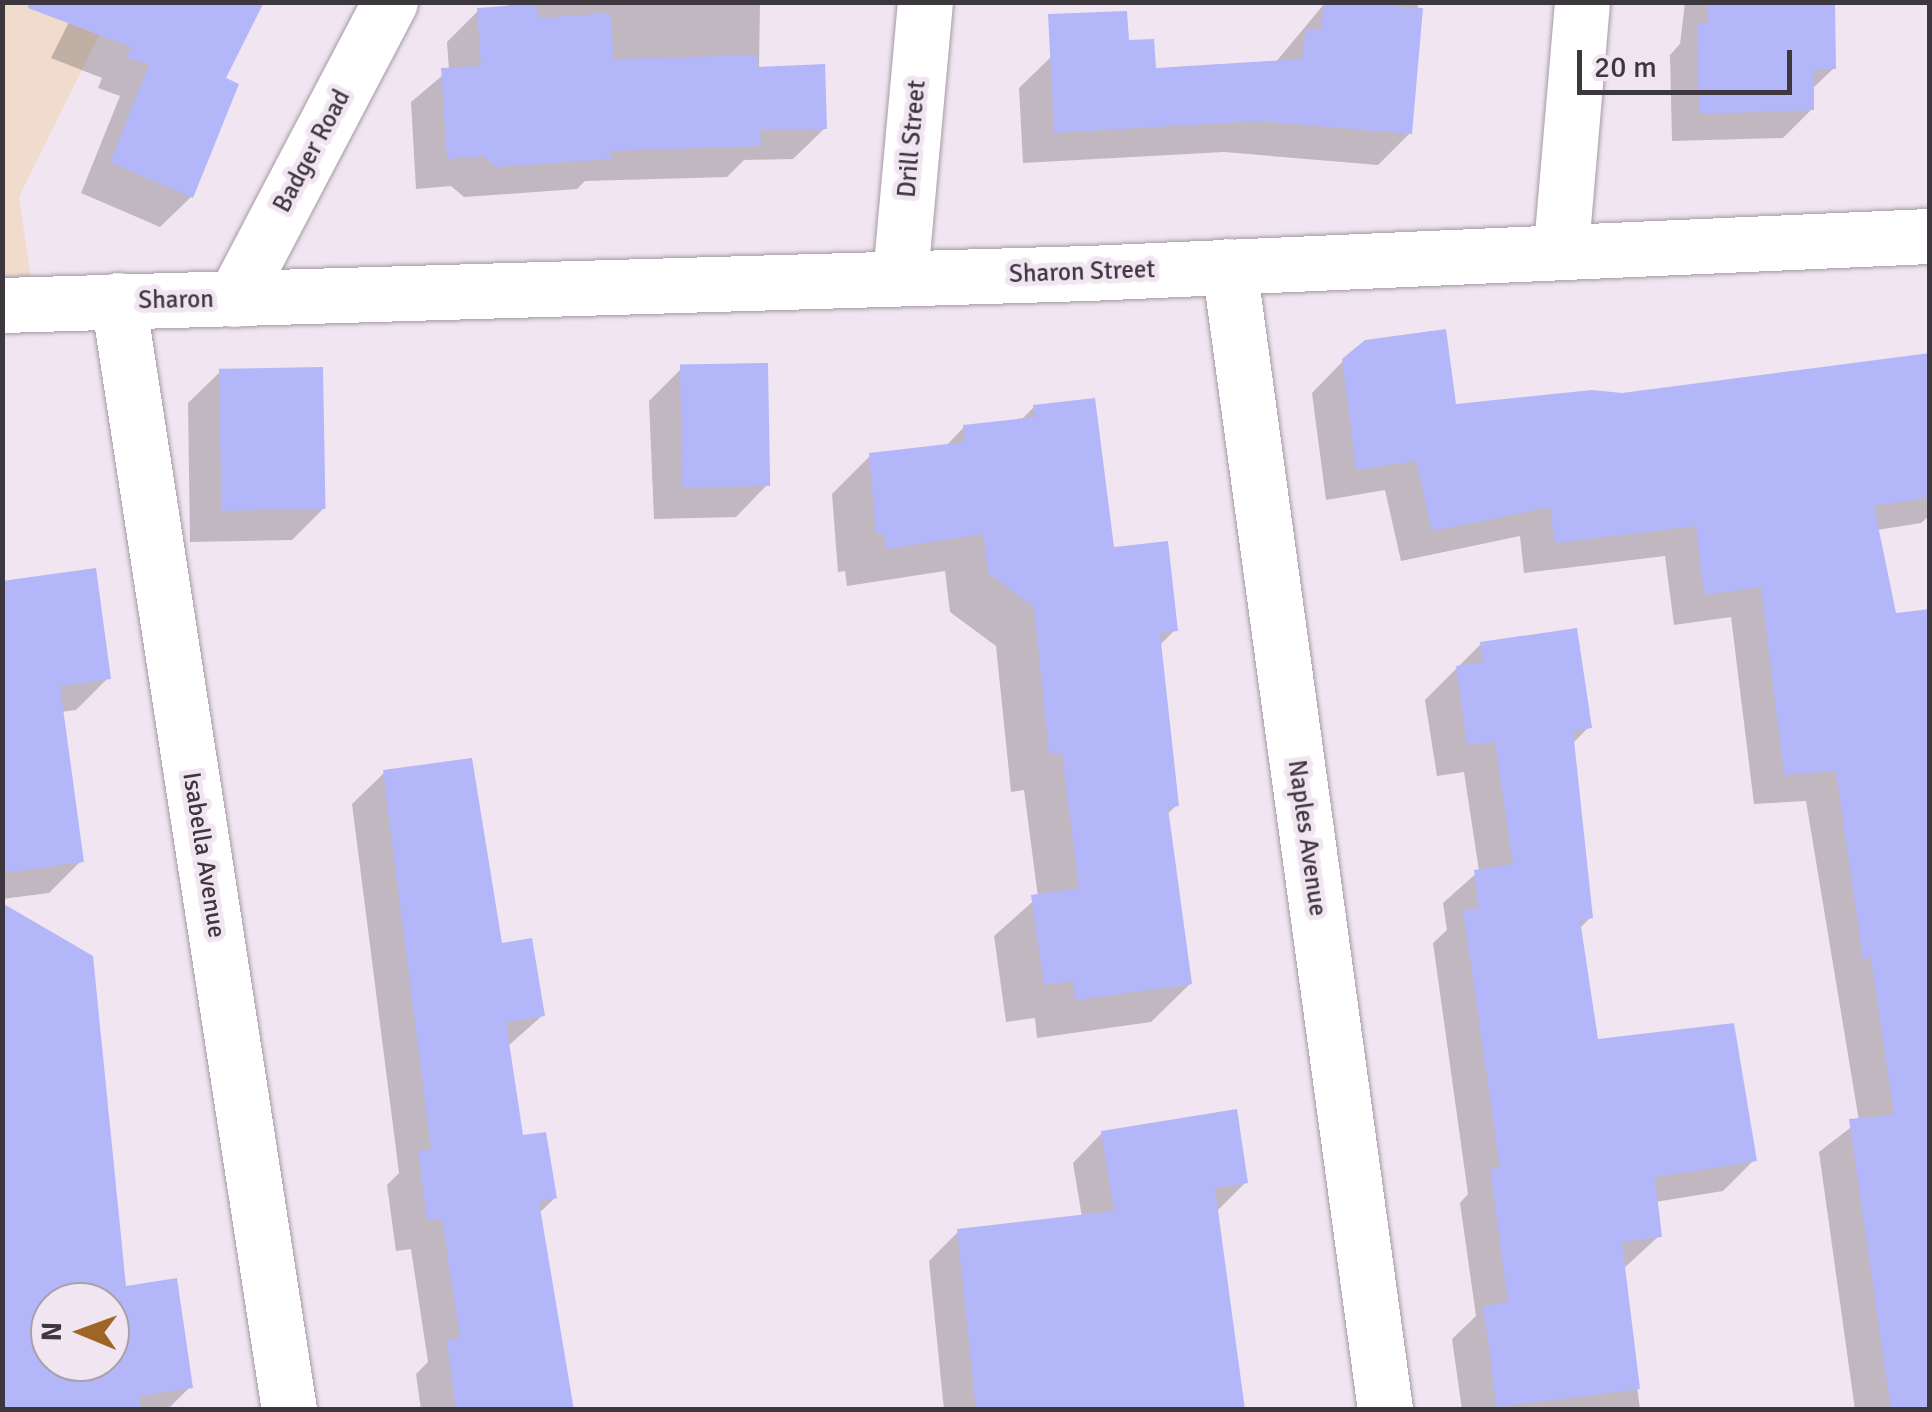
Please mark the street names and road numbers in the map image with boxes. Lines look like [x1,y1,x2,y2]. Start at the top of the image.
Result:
street label: Drill Street [892,79,932,199]
street label: Badger Road [267,84,357,218]
street label: Sharon Street [1008,254,1156,290]
street label: Sharon [138,284,214,316]
street label: Naples Avenue [1281,758,1333,918]
street label: Isabella Avenue [176,770,232,940]

